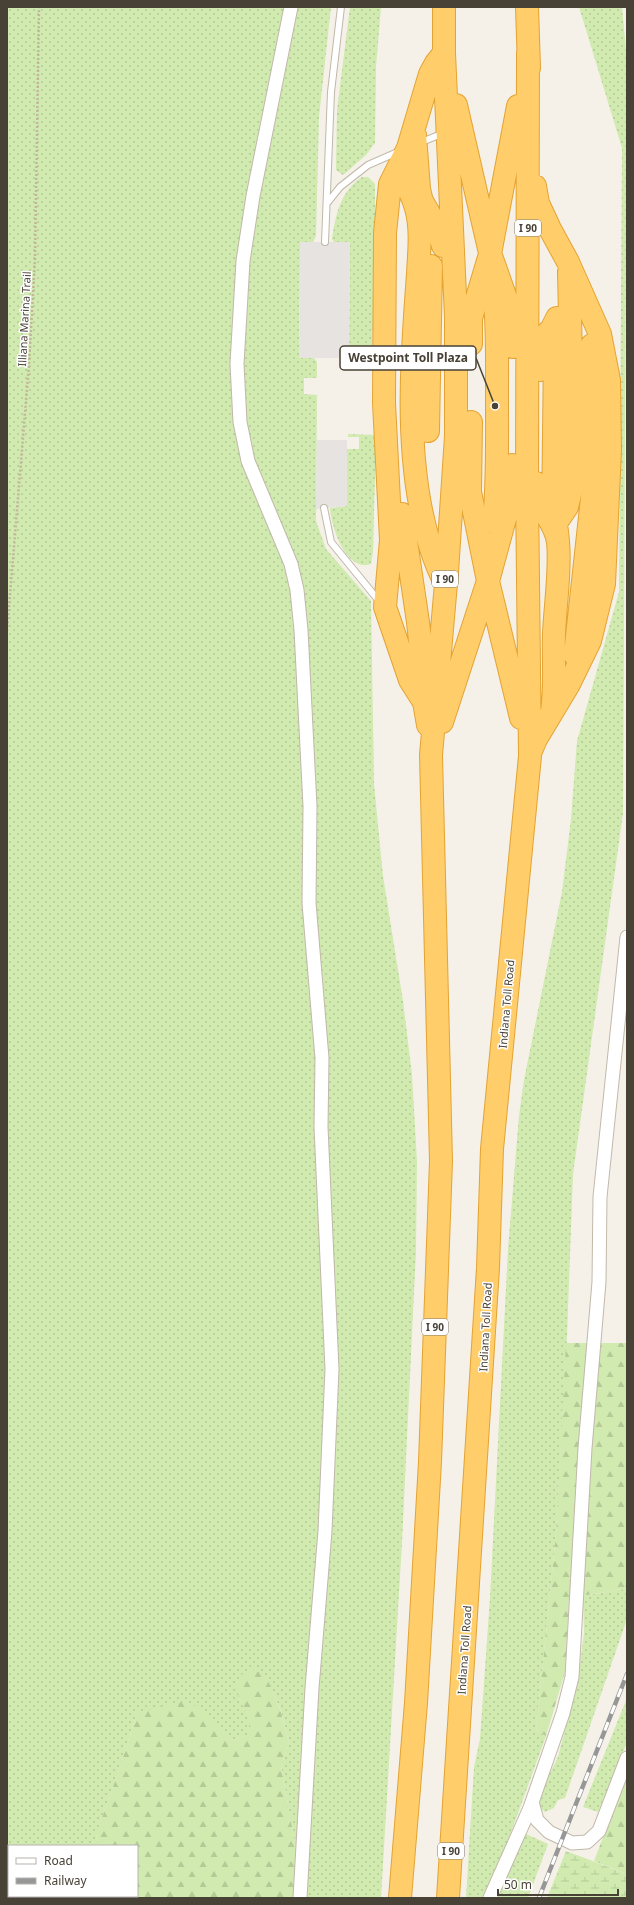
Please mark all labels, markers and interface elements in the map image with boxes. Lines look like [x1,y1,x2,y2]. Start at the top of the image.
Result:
road number: I 90 [515,220,541,236]
street label: Illiana Marina Trail [14,271,34,367]
callout: Westpoint Toll Plaza [340,346,476,370]
text: Westpoint Toll Plaza [348,349,468,366]
road number: I 90 [432,571,458,587]
street label: Indiana Toll Road [495,959,517,1049]
street label: Indiana Toll Road [475,1282,495,1372]
road number: I 90 [422,1319,448,1335]
street label: Indiana Toll Road [453,1605,475,1695]
road number: I 90 [438,1843,464,1859]
legend [8,1845,138,1897]
text: Road [44,1852,73,1869]
scale bar [498,1871,618,1897]
text: Railway [44,1872,88,1889]
text: 50 m [504,1876,532,1893]

